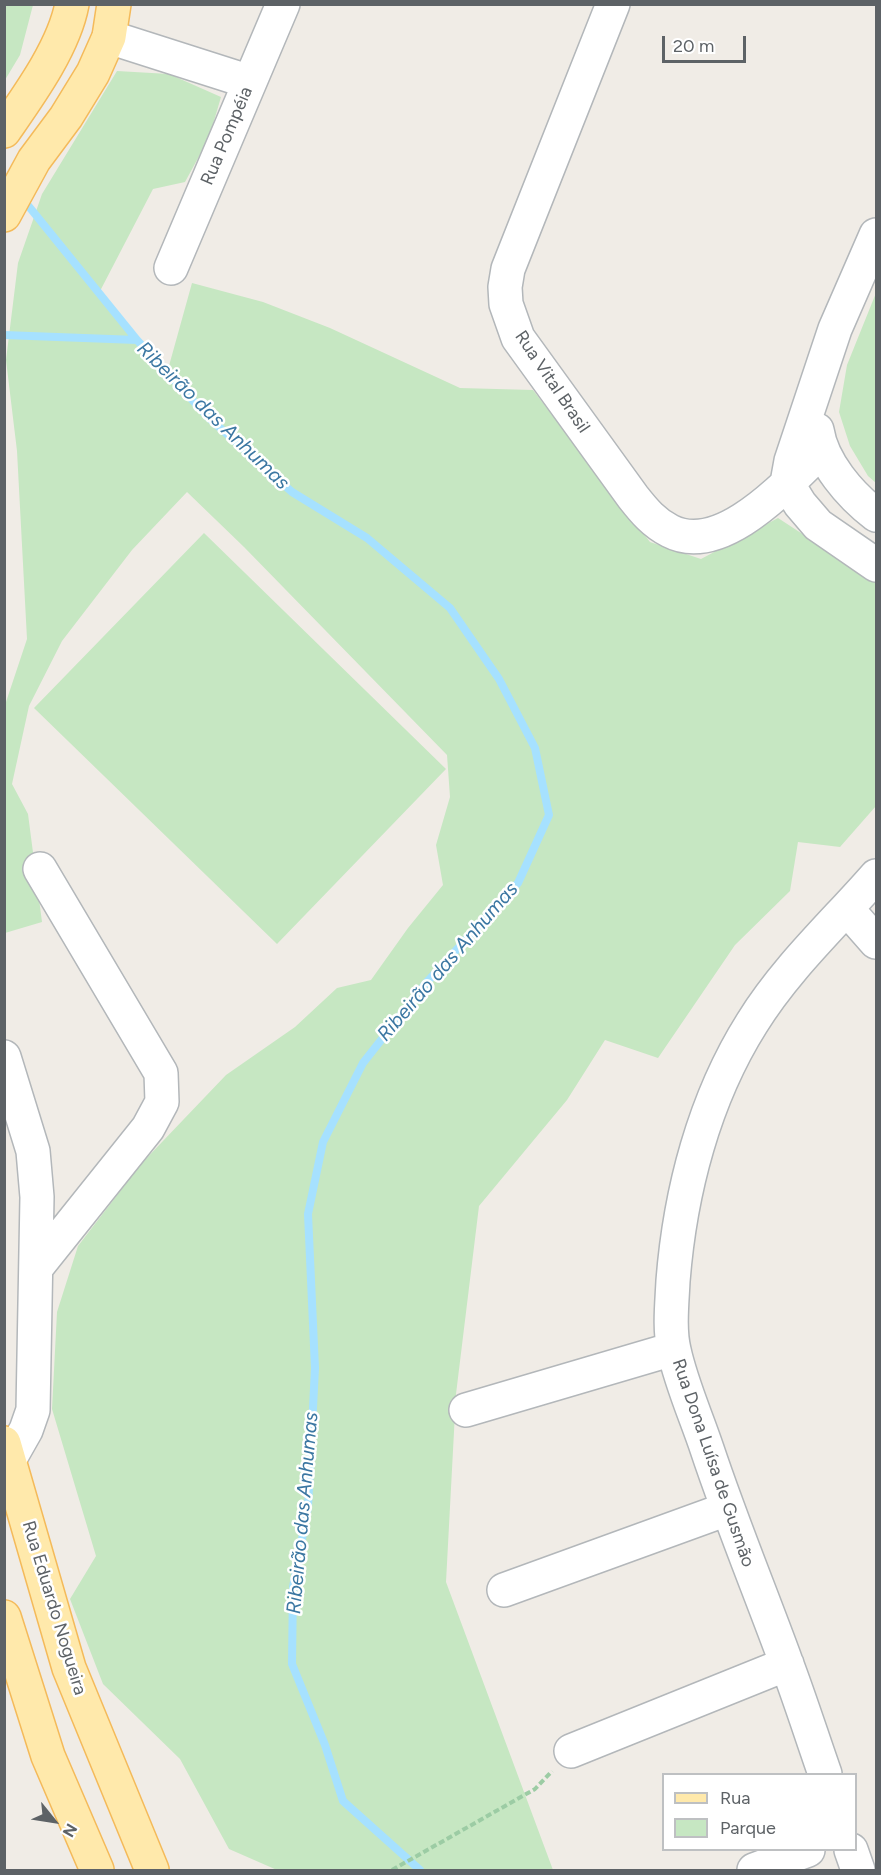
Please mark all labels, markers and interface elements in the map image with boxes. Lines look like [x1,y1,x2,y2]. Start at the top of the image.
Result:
scale bar [665,24,749,62]
text: 20 m [673,35,714,57]
street label: Rua Pompéia [197,84,257,188]
street label: Rua Vital Brasil [510,327,594,437]
water label: Ribeirão das Anhumas [132,337,294,495]
water label: Ribeirão das Anhumas [372,878,524,1046]
street label: Rua Dona Luísa de Gusmão [667,1356,759,1570]
water label: Ribeirão das Anhumas [282,1411,324,1615]
street label: Rua Eduardo Nogueira [17,1518,91,1698]
legend [662,1773,857,1851]
text: Rua [720,1787,751,1809]
north arrow [24,1791,84,1851]
text: Parque [720,1817,776,1839]
text: N [59,1820,81,1840]

